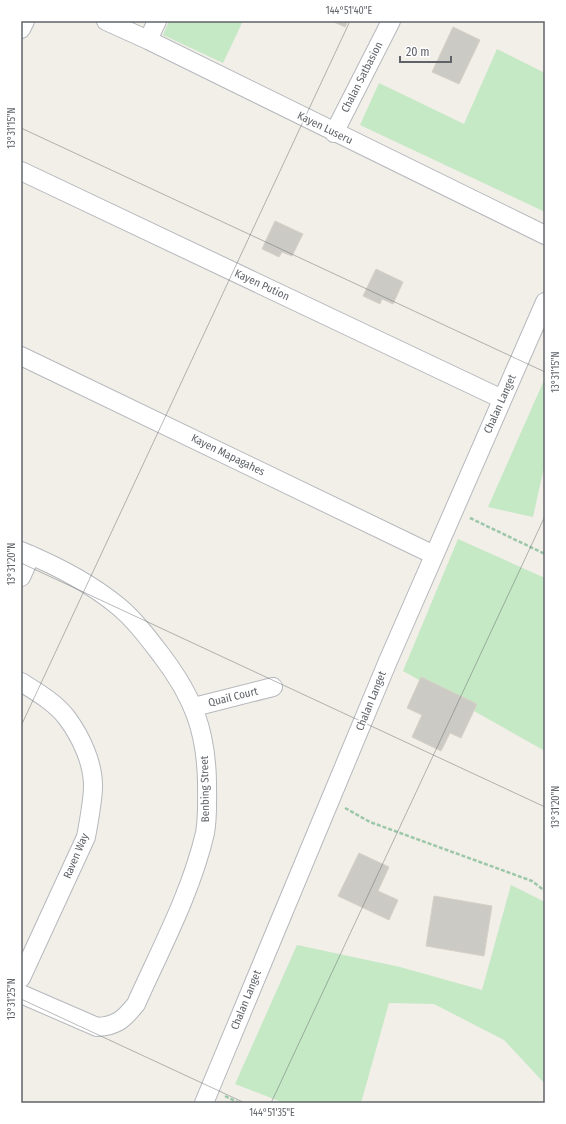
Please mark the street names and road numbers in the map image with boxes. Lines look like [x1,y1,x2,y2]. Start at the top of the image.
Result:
street label: Chalan Satbasion [339,39,385,115]
street label: Kayen Luseru [295,109,355,147]
street label: Kayen Pution [233,267,291,303]
street label: Chalan Langet [481,372,519,436]
street label: Kayen Mapagahes [189,432,267,479]
street label: Chalan Langet [353,669,389,733]
street label: Quail Court [207,684,260,709]
street label: Benbing Street [198,755,212,822]
street label: Raven Way [61,831,91,881]
street label: Chalan Langet [228,968,264,1032]

